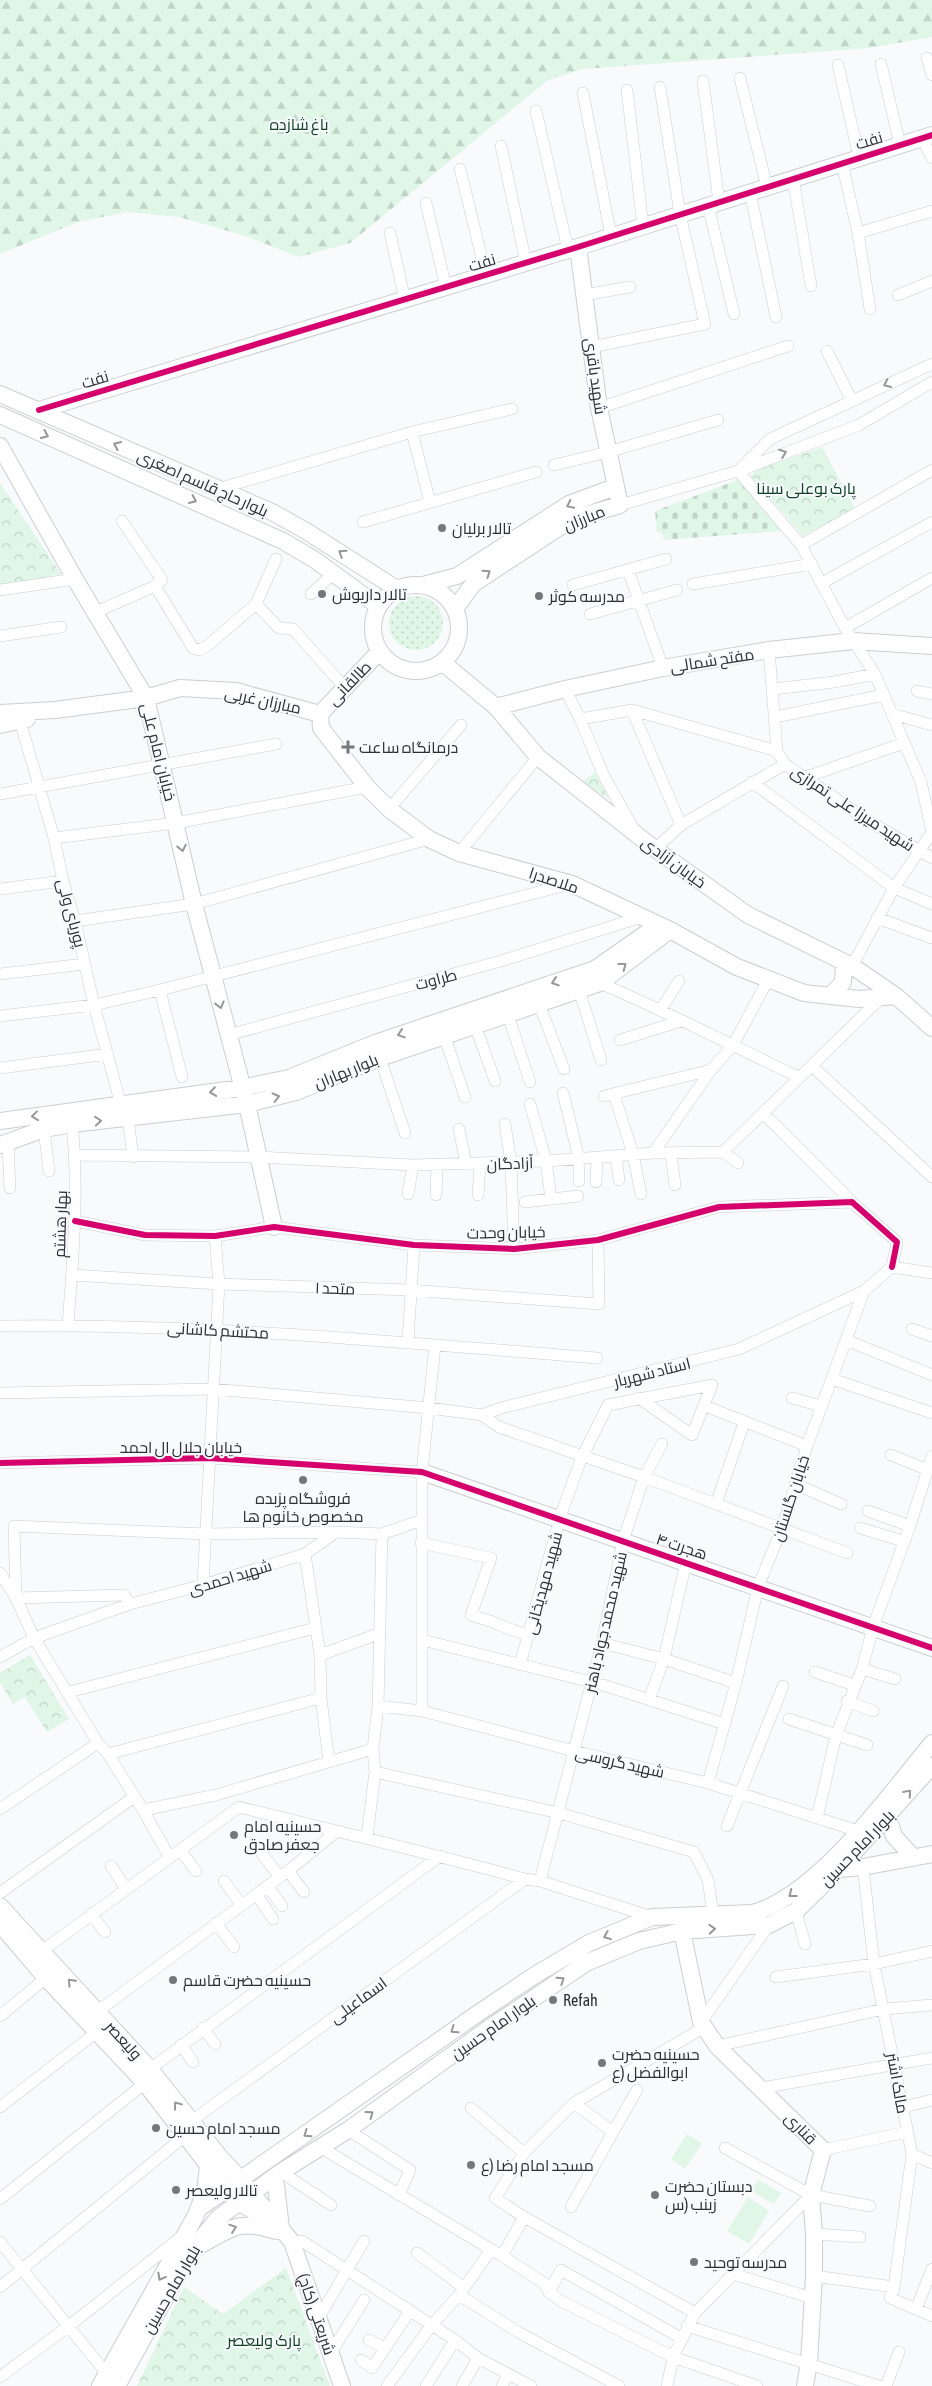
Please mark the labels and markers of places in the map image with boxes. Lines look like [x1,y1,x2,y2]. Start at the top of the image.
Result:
place label: تالار برلیان [452,519,512,539]
marker: تالار برلیان [436,522,448,534]
place label: تالار داریوش [332,585,408,605]
place label: مدرسه کوثر [548,587,625,606]
marker: تالار داریوش [316,588,328,600]
marker: مدرسه کوثر [533,590,545,602]
place label: درمانگاه ساعت [359,738,458,757]
marker: درمانگاه ساعت [341,740,355,754]
marker: فروشگاه پزبده مخصوص خانوم ها [297,1474,309,1486]
place label: فروشگاه پزبده مخصوص خانوم ها [243,1489,363,1528]
place label: حسینیه امام جعفر صادق [244,1817,322,1855]
marker: حسینیه امام جعفر صادق [228,1829,240,1841]
place label: حسینیه حضرت قاسم [183,1971,311,1992]
marker: حسینیه حضرت قاسم [167,1974,179,1986]
place label: Refah [563,1991,598,2009]
marker: Refah [547,1994,559,2006]
place label: حسینیه حضرت ابوالفضل (ع [612,2045,700,2084]
marker: حسینیه حضرت ابوالفضل (ع [596,2057,608,2069]
place label: مسجد امام حسین [166,2119,280,2140]
marker: مسجد امام حسین [150,2122,162,2134]
place label: مسجد امام رضا (ع [481,2156,594,2177]
marker: مسجد امام رضا (ع [465,2159,477,2171]
place label: دبستان حضرت زینب (س [665,2177,752,2215]
place label: تالار ولیعصر [185,2181,258,2200]
marker: تالار ولیعصر [170,2184,182,2196]
marker: دبستان حضرت زینب (س [649,2189,661,2201]
place label: مدرسه توحید [704,2253,787,2272]
marker: مدرسه توحید [688,2256,700,2268]

